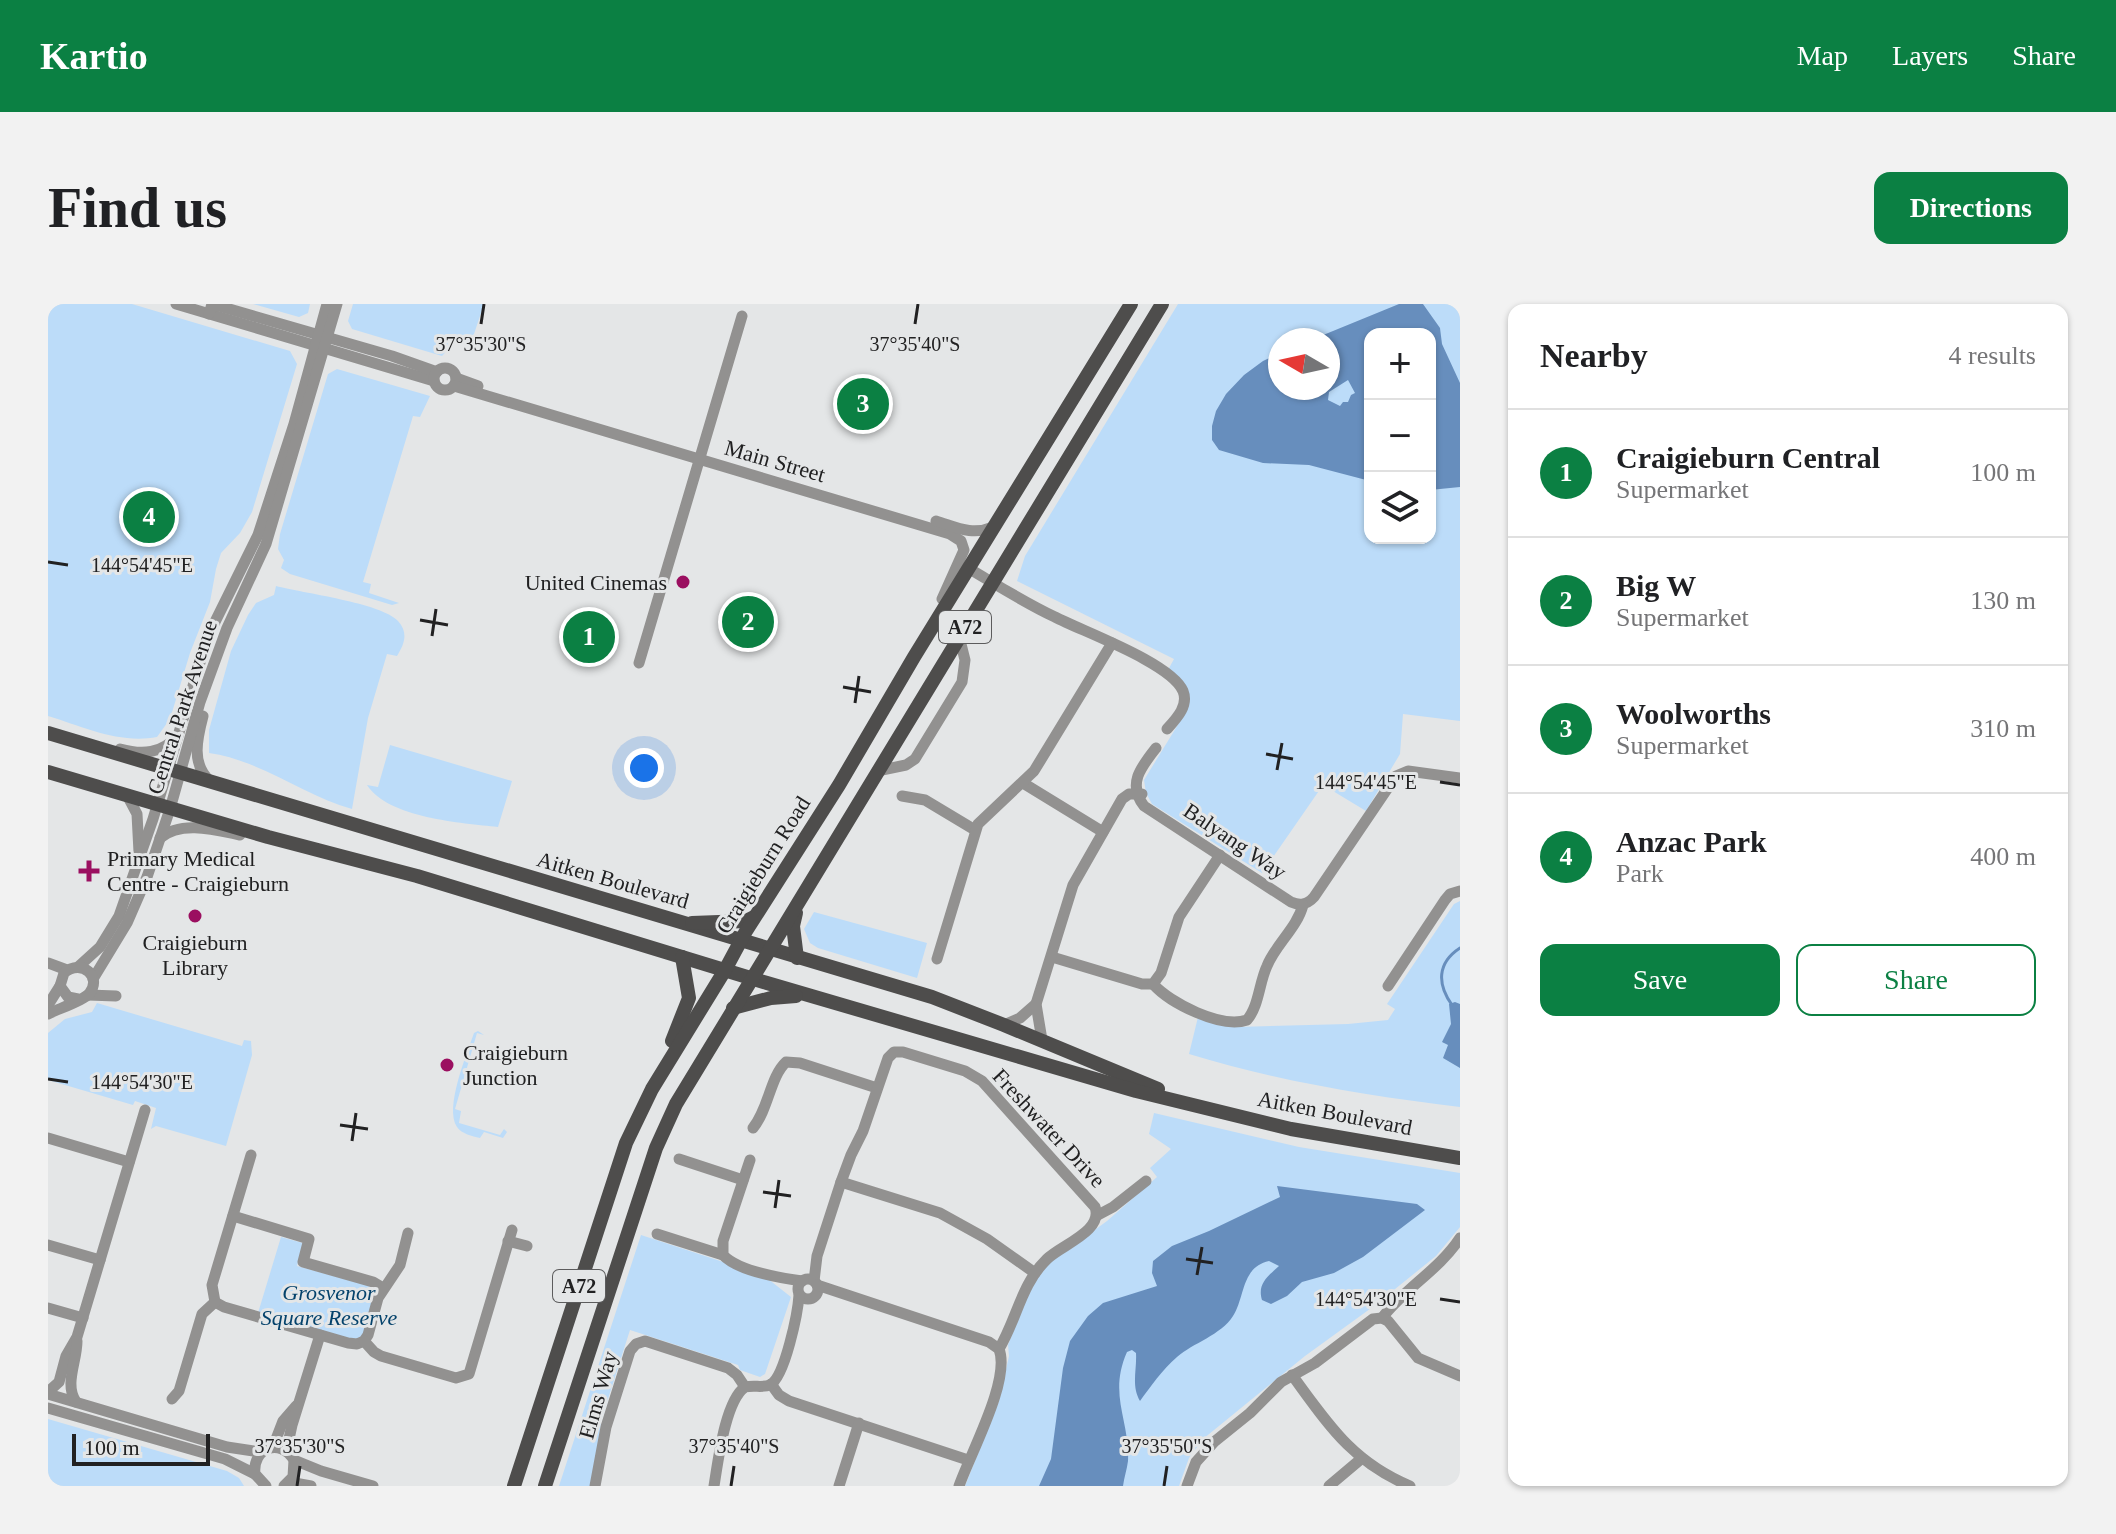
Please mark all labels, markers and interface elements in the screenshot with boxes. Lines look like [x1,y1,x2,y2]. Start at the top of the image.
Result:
text: Kartio [40,35,148,77]
text: Map [1797,40,1848,71]
text: Layers [1892,40,1968,71]
text: Share [2012,40,2076,71]
button: Directions [1874,172,2068,244]
text: Find us [48,177,227,239]
north arrow [1268,328,1340,400]
map controls [1364,328,1436,544]
button: + [1364,328,1436,400]
text: 37°35'30"S [436,333,526,355]
text: 37°35'40"S [870,333,960,355]
text: Nearby [1540,337,1648,374]
text: 4 results [1949,341,2036,370]
pin: 3 [837,374,889,434]
button: − [1364,400,1436,472]
street label: Main Street [722,435,828,487]
text: Craigieburn Central [1616,441,1880,474]
text: 1 [1560,458,1573,487]
text: 100 m [1970,458,2036,487]
button: layers [1364,472,1436,544]
text: Supermarket [1616,475,1749,504]
pin: 4 [123,487,175,547]
text: 144°54'45"E [91,554,193,576]
text: Big W [1616,569,1696,602]
place label: United Cinemas [525,570,667,595]
marker: United Cinemas [674,573,692,591]
text: 2 [1560,586,1573,615]
text: 130 m [1970,586,2036,615]
pin: 2 [722,592,774,652]
text: Supermarket [1616,603,1749,632]
pin: 1 [563,607,615,667]
road number: A72 [939,611,991,643]
street label: Central Park Avenue [142,617,222,797]
text: Woolworths [1616,697,1771,730]
text: 3 [1560,714,1573,743]
text: 310 m [1970,714,2036,743]
text: Supermarket [1616,731,1749,760]
your location [624,748,664,788]
text: 144°54'45"E [1315,771,1417,793]
street label: Craigieburn Road [711,792,815,938]
street label: Balyang Way [1179,798,1291,884]
text: Anzac Park [1616,825,1767,858]
text: 4 [1560,842,1573,871]
text: 400 m [1970,842,2036,871]
place label: Primary Medical Centre - Craigieburn [107,846,289,896]
street label: Aitken Boulevard [534,846,692,914]
text: Park [1616,859,1664,888]
marker: Primary Medical Centre - Craigieburn [78,860,100,882]
marker: Craigieburn Library [186,907,204,925]
place label: Craigieburn Library [142,930,248,980]
button: Save [1540,944,1780,1016]
button: Share [1796,944,2036,1016]
place label: Craigieburn Junction [463,1040,568,1090]
marker: Craigieburn Junction [438,1056,456,1074]
street label: Freshwater Drive [988,1063,1110,1193]
text: 144°54'30"E [91,1071,193,1093]
street label: Aitken Boulevard [1256,1086,1414,1140]
road number: A72 [553,1270,605,1302]
park label: Grosvenor Square Reserve [261,1280,398,1330]
text: 144°54'30"E [1315,1288,1417,1310]
street label: Elms Way [574,1348,622,1442]
scale bar [72,1430,210,1466]
text: 100 m [84,1435,140,1460]
text: 37°35'30"S [255,1435,345,1457]
text: 37°35'40"S [689,1435,779,1457]
text: 37°35'50"S [1122,1435,1212,1457]

